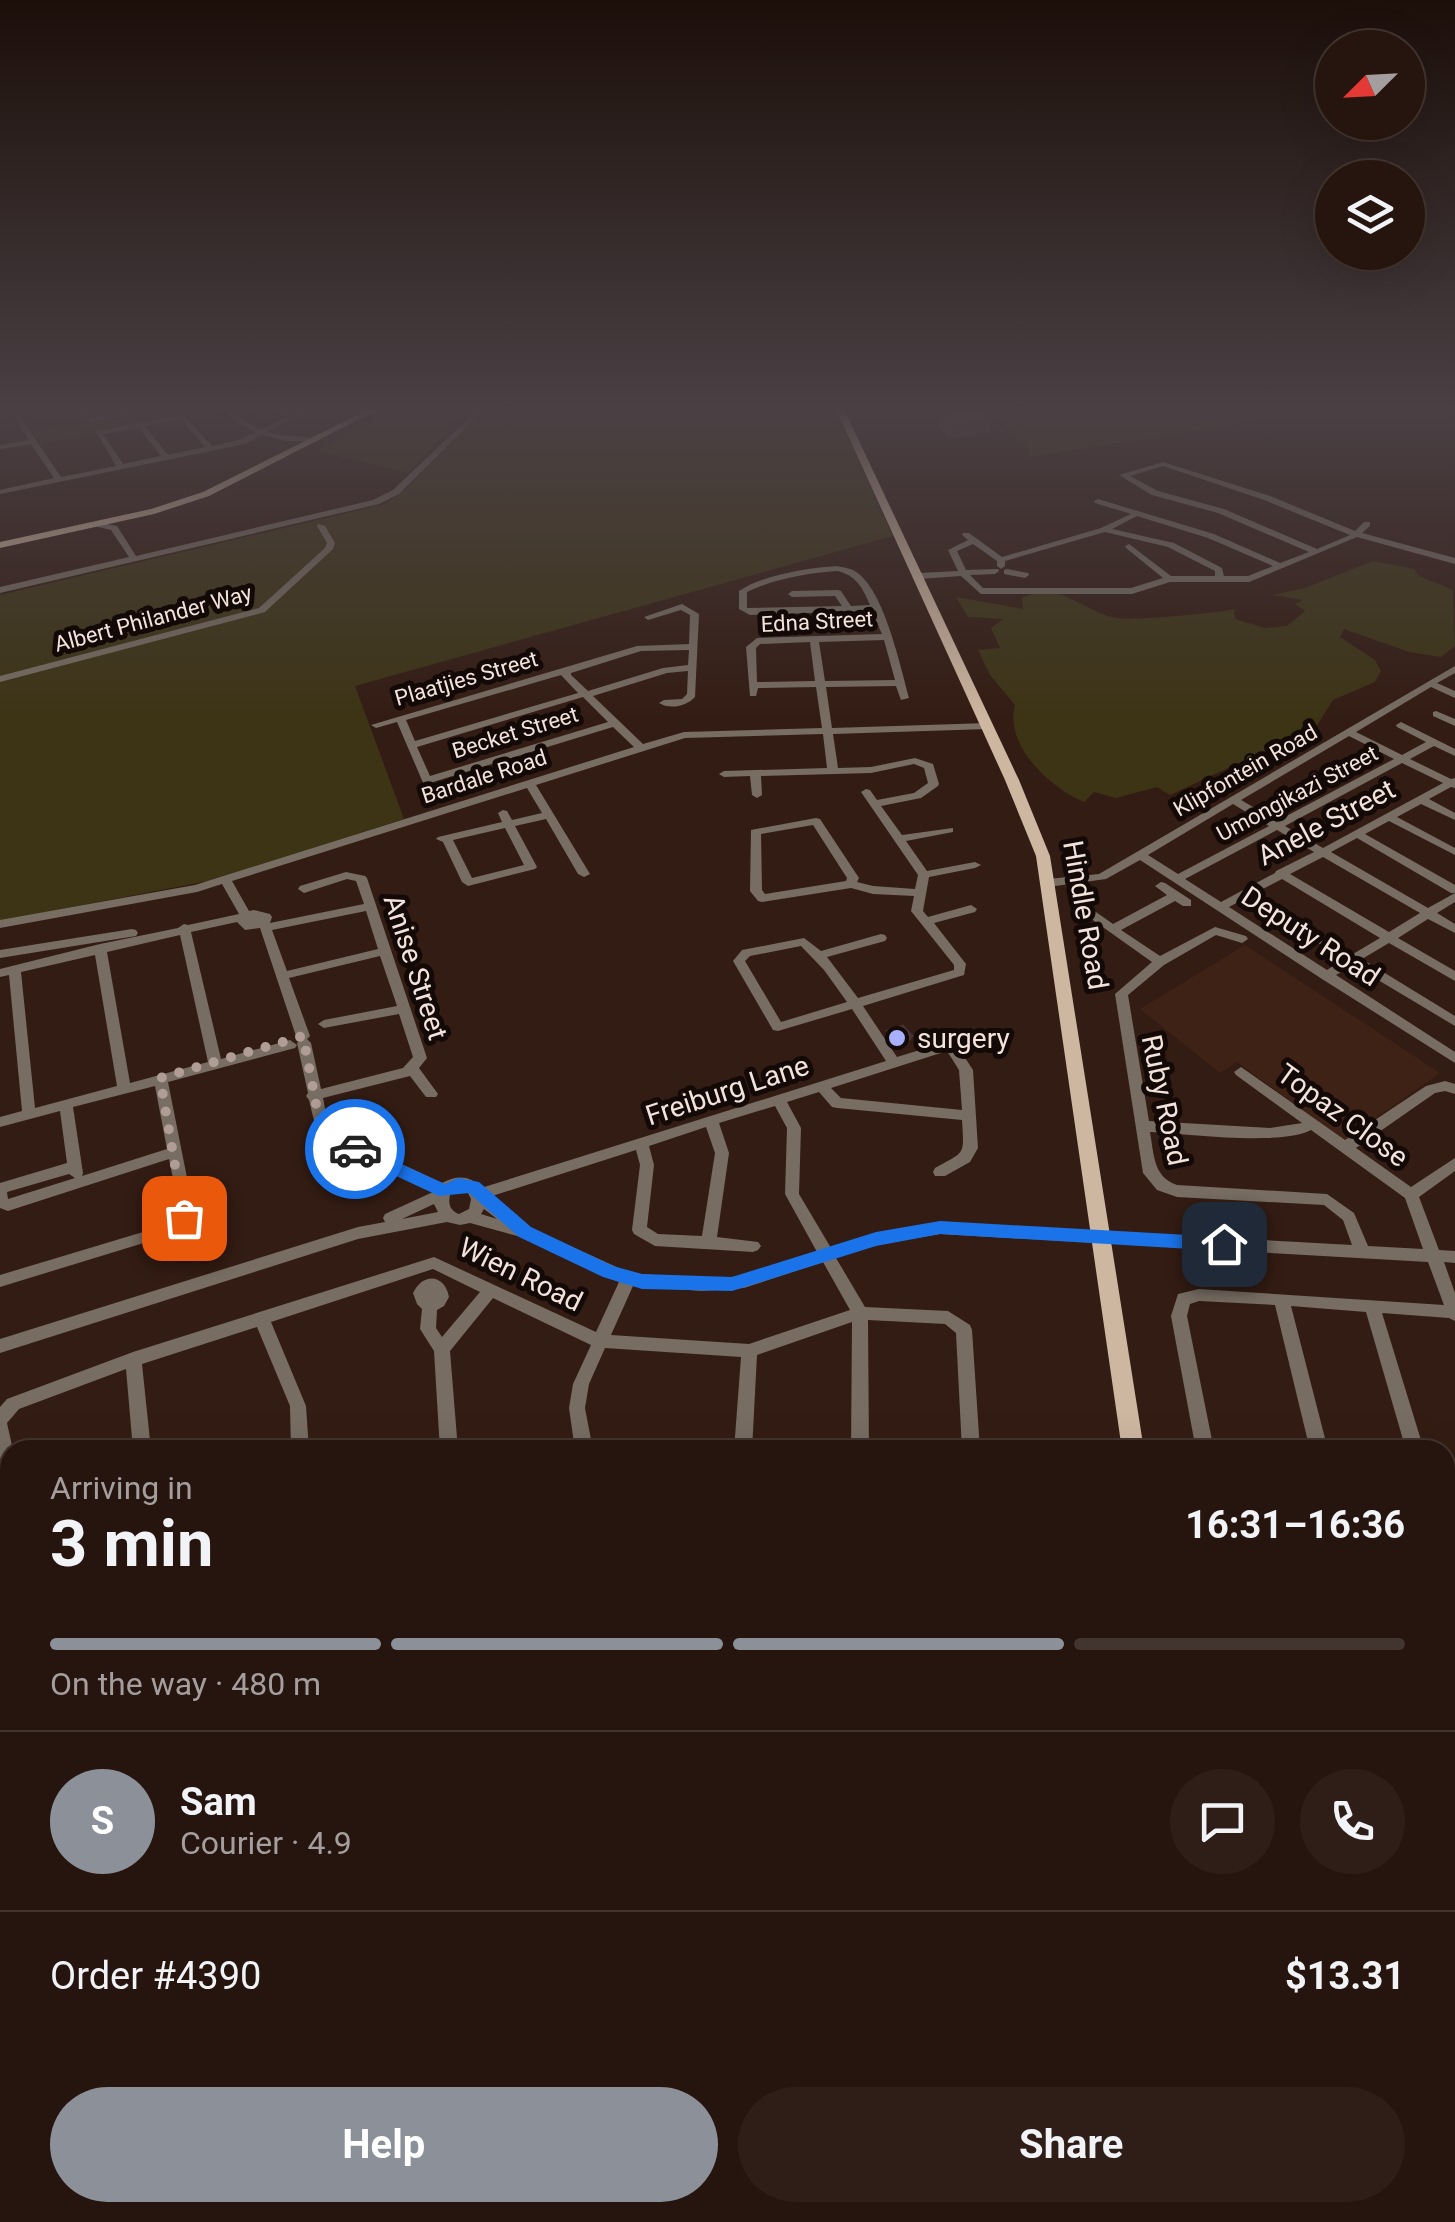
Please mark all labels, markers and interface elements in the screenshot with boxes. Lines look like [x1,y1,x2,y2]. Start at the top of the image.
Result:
north arrow [1315,30,1425,140]
map controls [1315,30,1425,270]
button: layers [1315,160,1425,270]
street label: Albert Philander Way [52,580,255,657]
street label: Edna Street [760,606,874,637]
street label: Plaatjies Street [392,646,540,711]
street label: Becket Street [449,701,581,763]
street label: Klipfontein Road [1169,719,1321,822]
street label: Umongikazi Street [1212,740,1382,846]
street label: Bardale Road [418,744,550,808]
street label: Anele Street [1252,772,1401,872]
street label: Hindle Road [1056,838,1115,992]
street label: Deputy Road [1235,880,1386,993]
street label: Anise Street [377,890,454,1044]
place label: surgery [917,1022,1010,1055]
marker: surgery [886,1027,908,1049]
street label: Ruby Road [1135,1032,1194,1168]
street label: Freiburg Lane [641,1049,813,1132]
street label: Topaz Close [1271,1057,1414,1174]
courier [305,1099,405,1199]
icon: car [328,1122,383,1177]
pin [142,1176,227,1261]
icon: bag [157,1191,212,1246]
pin [1182,1202,1267,1287]
icon: home [1197,1217,1252,1272]
street label: Wien Road [454,1230,588,1318]
text: Arriving in [50,1469,193,1507]
text: 16:31–16:36 [1185,1503,1405,1547]
text: 3 min [50,1506,213,1582]
text: On the way · 480 m [50,1665,321,1703]
button: chat [1170,1769,1275,1874]
button: phone [1300,1769,1405,1874]
text: Sam [180,1780,257,1824]
text: S [91,1799,114,1843]
text: Courier · 4.9 [180,1824,352,1862]
text: Order #4390 [50,1954,261,1998]
text: $13.31 [1285,1954,1405,1998]
button: Help [50,2087,718,2202]
button: Share [738,2087,1405,2202]

